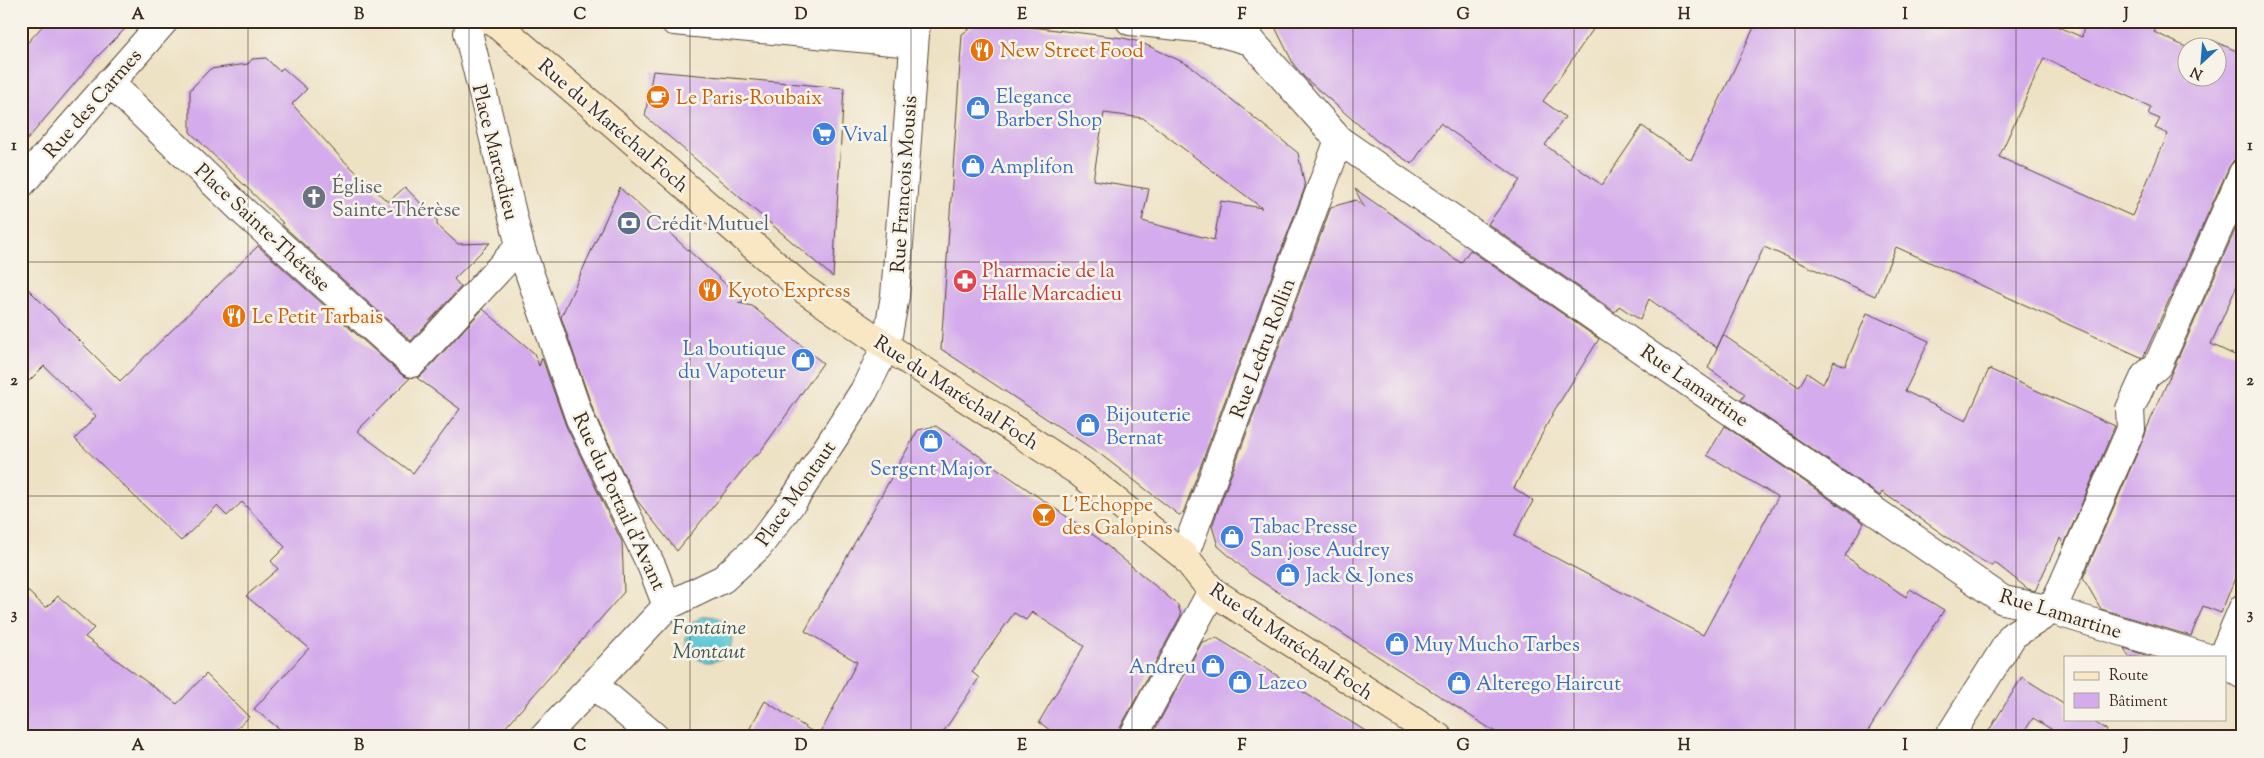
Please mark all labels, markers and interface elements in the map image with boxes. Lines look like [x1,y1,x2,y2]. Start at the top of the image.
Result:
text: A [132,4,145,27]
text: B [354,4,364,27]
text: C [574,4,587,27]
text: D [795,4,808,27]
text: E [1017,4,1027,27]
text: F [1238,4,1247,27]
text: G [1456,4,1470,27]
text: H [1678,4,1691,27]
text: I [1902,4,1908,27]
text: J [2122,4,2129,27]
restaurant icon: New Street Food [969,37,995,63]
place label: New Street Food [1000,38,1144,67]
north arrow [2176,38,2226,88]
street label: Rue des Carmes [38,43,150,166]
street label: Rue du Maréchal Foch [530,53,695,201]
text: N [2188,60,2207,83]
street label: Place Marcadieu [463,82,525,224]
cafe icon: Le Paris-Roubaix [645,84,671,110]
place label: Elegance Barber Shop [996,84,1102,136]
place label: Le Paris-Roubaix [676,85,822,114]
street label: Rue François Mousis [885,94,926,274]
shop icon: Elegance Barber Shop [965,95,991,121]
supermarket icon: Vival [811,121,837,147]
place label: Vival [842,122,888,151]
text: 1 [11,135,17,158]
text: 1 [2247,135,2253,158]
shop icon: Amplifon [960,153,986,179]
place label: Amplifon [990,154,1074,183]
street label: Place Sainte-Thérèse [187,158,336,300]
place label: Église Sainte-Thérèse [332,173,461,226]
church icon: Église Sainte-Thérèse [301,184,327,210]
bank icon: Crédit Mutuel [616,210,642,236]
place label: Crédit Mutuel [646,211,770,240]
place label: Pharmacie de la Halle Marcadieu [982,258,1123,310]
pharmacy icon: Pharmacie de la Halle Marcadieu [952,268,978,294]
street label: Rue Ledru Rollin [1224,274,1304,423]
restaurant icon: Kyoto Express [697,277,723,303]
place label: Kyoto Express [728,278,850,307]
restaurant icon: Le Petit Tarbais [221,303,247,329]
place label: Le Petit Tarbais [252,304,383,333]
street label: Rue du Maréchal Foch [867,330,1044,459]
place label: La boutique du Vapoteur [678,336,786,388]
street label: Rue Lamartine [1633,339,1754,435]
shop icon: La boutique du Vapoteur [790,347,816,373]
text: 2 [10,370,18,393]
text: 2 [2246,370,2254,393]
place label: Bijouterie Bernat [1106,402,1191,454]
street label: Rue du Portail d'Avant [564,408,672,596]
shop icon: Bijouterie Bernat [1075,412,1101,438]
shop icon: Sergent Major [918,428,944,454]
street label: Place Montaut [750,436,844,553]
place label: Sergent Major [870,456,992,485]
place label: L'Echoppe des Galopins [1062,492,1173,544]
bar icon: L'Echoppe des Galopins [1031,502,1057,528]
place label: Tabac Presse San jose Audrey [1250,514,1390,566]
shop icon: Tabac Presse San jose Audrey [1219,524,1245,550]
shop icon: Jack & Jones [1275,562,1301,588]
place label: Jack & Jones [1305,563,1414,592]
street label: Rue du Maréchal Foch [1203,577,1379,709]
street label: Rue Lamartine [1995,583,2125,648]
text: 3 [11,604,18,627]
text: 3 [2247,604,2254,627]
water label: Fontaine Montaut [672,614,746,668]
shop icon: Muy Mucho Tarbes [1384,631,1410,657]
place label: Muy Mucho Tarbes [1414,632,1580,661]
shop icon: Andreu [1200,653,1226,679]
place label: Andreu [1129,654,1196,683]
legend [2064,656,2226,720]
text: Route [2109,666,2148,687]
shop icon: Lazeo [1227,669,1253,695]
place label: Lazeo [1258,670,1307,699]
shop icon: Alterego Haircut [1446,670,1472,696]
place label: Alterego Haircut [1476,671,1621,700]
text: Bâtiment [2109,692,2168,713]
text: A [132,735,145,758]
text: B [354,735,364,758]
text: C [574,735,587,758]
text: D [795,735,808,758]
text: E [1017,735,1027,758]
text: F [1238,735,1247,758]
text: G [1456,735,1470,758]
text: H [1678,735,1691,758]
text: I [1902,735,1908,758]
text: J [2122,735,2129,758]

